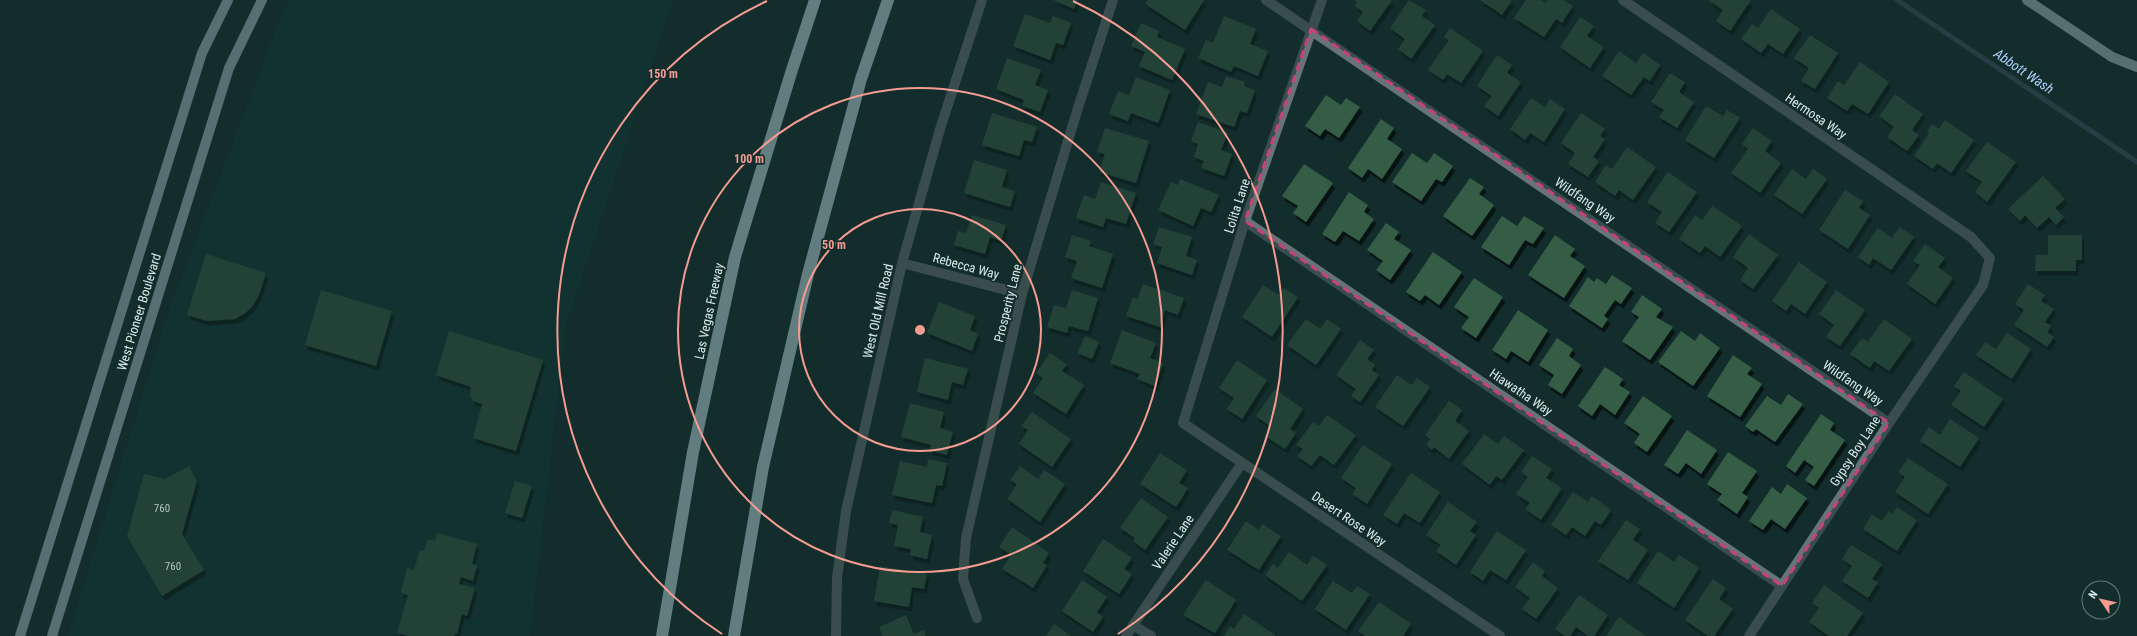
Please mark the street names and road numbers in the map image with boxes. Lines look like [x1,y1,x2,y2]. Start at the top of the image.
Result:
street label: Hermosa Way [1782,90,1850,142]
street label: Wildfang Way [1552,174,1619,226]
street label: Lolita Lane [1221,177,1253,235]
street label: Rebecca Way [931,250,1001,282]
street label: West Pioneer Boulevard [114,252,164,372]
street label: Las Vegas Freeway [691,261,727,361]
street label: West Old Mill Road [860,262,896,360]
street label: Prosperity Lane [991,262,1025,344]
street label: Wildfang Way [1820,357,1887,409]
street label: Hiawatha Way [1487,366,1556,419]
street label: Gypsy Boy Lane [1827,413,1883,489]
street label: Desert Rose Way [1309,489,1389,550]
street label: Valerie Lane [1149,512,1197,572]

